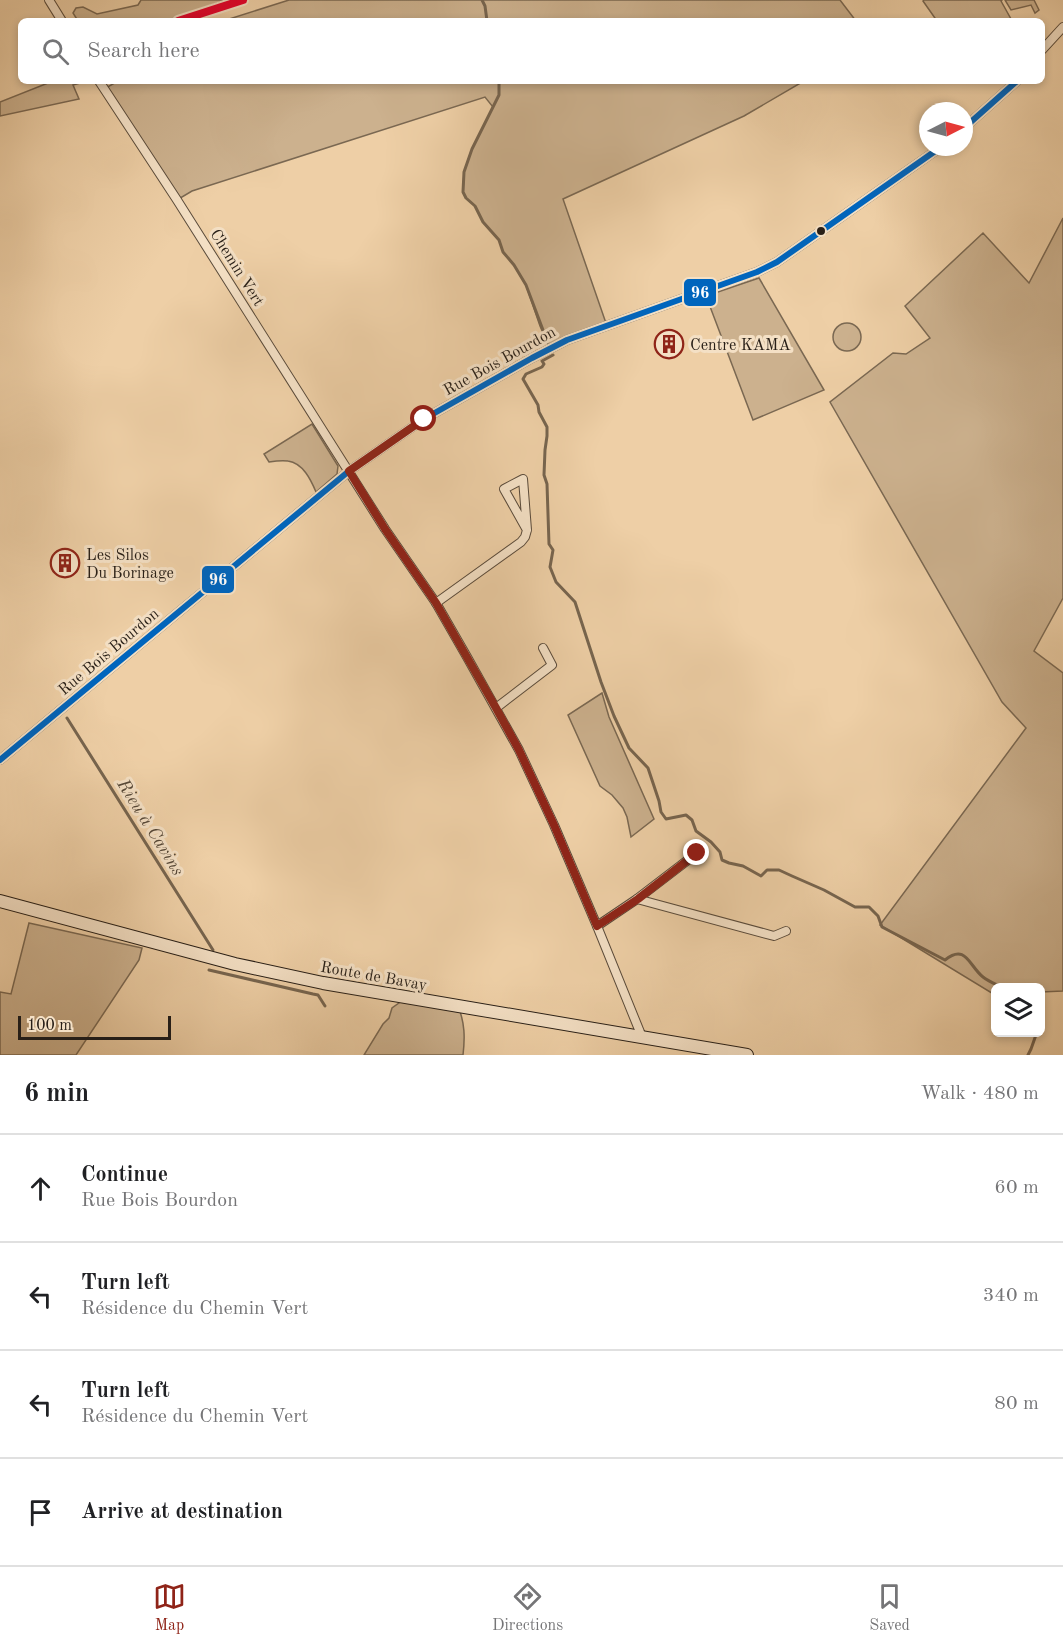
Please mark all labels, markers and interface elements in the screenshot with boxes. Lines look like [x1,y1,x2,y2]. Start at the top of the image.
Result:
search box [18,18,1045,84]
icon: search [39,35,72,68]
text: Search here [87,40,200,62]
north arrow [919,102,973,156]
unlabelled marker [815,225,827,237]
street label: Chemin Vert [206,227,266,310]
line badge: 96 [683,278,717,307]
text: 96 [691,286,709,302]
street label: Rue Bois Bourdon [441,324,559,399]
building icon: Centre KAMA [653,328,685,360]
place label: Centre KAMA [690,338,791,354]
route start [410,405,436,431]
building icon: Les Silos Du Borinage [49,547,81,579]
place label: Les Silos Du Borinage [86,548,174,582]
line badge: 96 [201,565,235,594]
text: 96 [209,573,227,589]
street label: Rue Bois Bourdon [56,606,163,699]
water label: Rieu à Cavins [113,775,187,879]
route end [683,839,709,865]
street label: Route de Bavay [319,960,429,994]
map controls [991,983,1045,1037]
button: layers [991,983,1045,1037]
scale bar [18,1013,171,1040]
text: 100 m [27,1018,72,1034]
text: 6 min [24,1081,89,1107]
text: Walk · 480 m [920,1084,1039,1104]
text: Continue [81,1164,168,1186]
icon: ahead [24,1172,57,1205]
text: 60 m [994,1178,1039,1198]
text: Rue Bois Bourdon [81,1191,238,1211]
text: Turn left [81,1272,170,1294]
icon: left [24,1280,57,1313]
text: 340 m [983,1286,1039,1306]
text: Résidence du Chemin Vert [81,1299,308,1319]
text: Turn left [81,1380,170,1402]
icon: left [24,1388,57,1421]
text: 80 m [994,1394,1039,1414]
text: Résidence du Chemin Vert [81,1407,308,1427]
icon: arrive [24,1496,57,1529]
text: Arrive at destination [81,1501,283,1523]
tab: Map [153,1580,186,1636]
tab: Directions [492,1580,563,1636]
tab: Saved [869,1580,910,1636]

